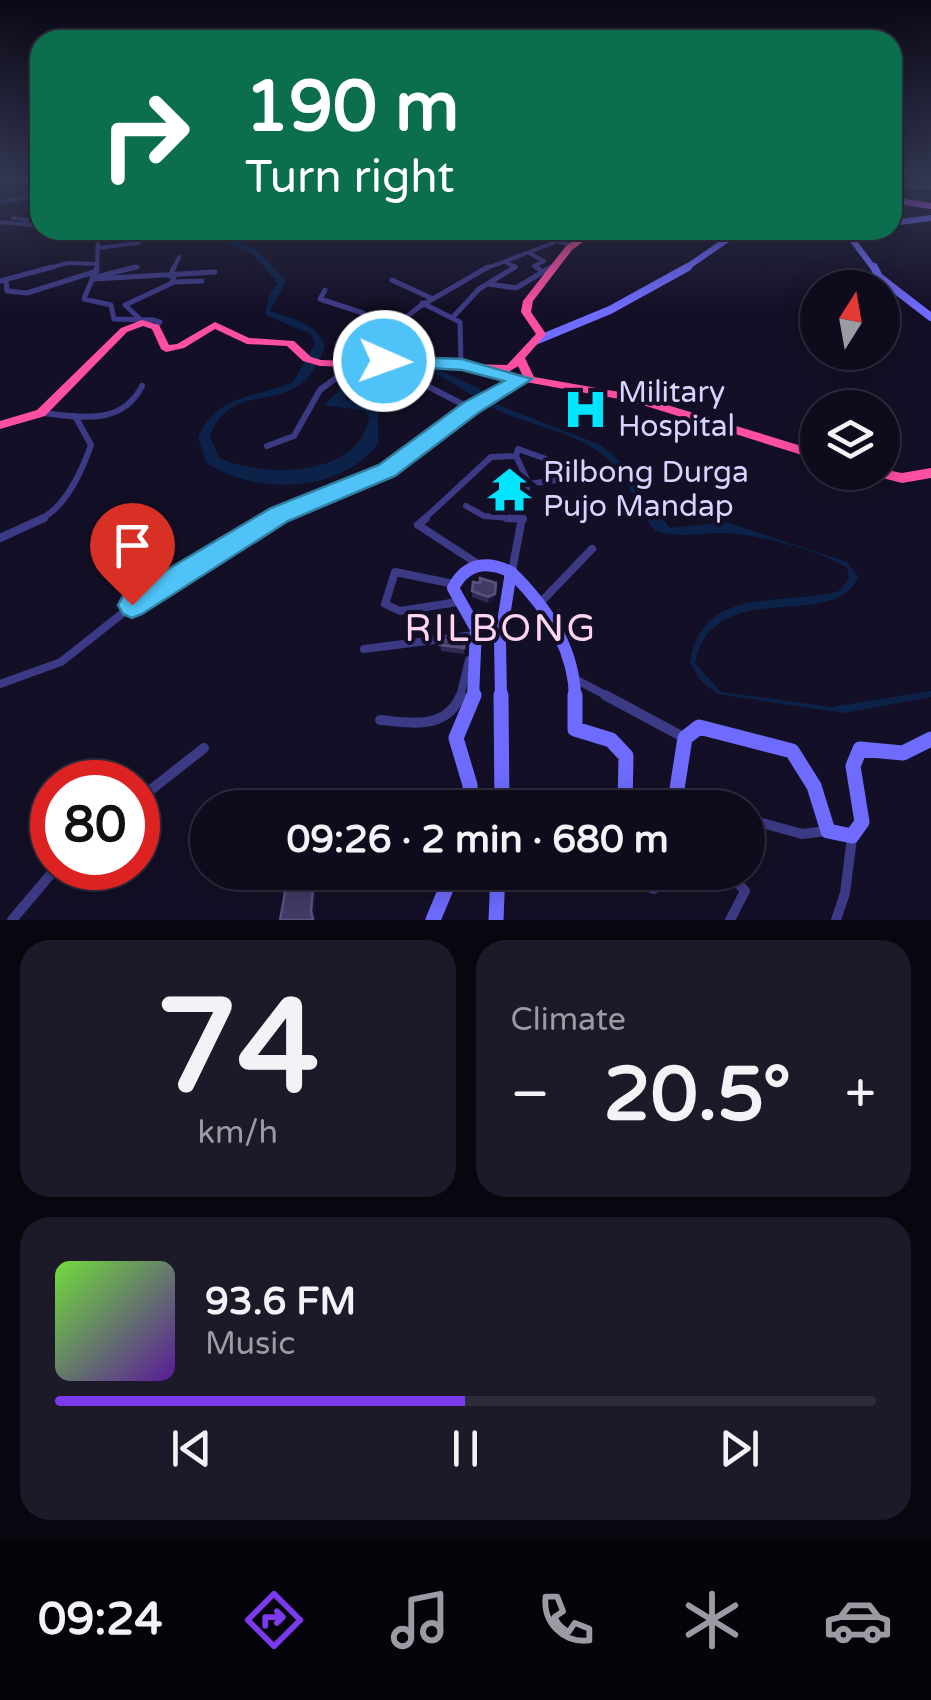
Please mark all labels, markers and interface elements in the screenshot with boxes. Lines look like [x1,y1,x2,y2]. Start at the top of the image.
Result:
text: 190 m [245,66,459,150]
icon: right [80,70,210,200]
text: Turn right [245,151,454,205]
north arrow [800,270,900,370]
map controls [800,270,900,490]
position arrow [332,309,436,413]
place label: Military Hospital [618,374,735,445]
hospital icon: Military Hospital [561,385,609,433]
button: layers [800,390,900,490]
place label: Rilbong Durga Pujo Mandap [543,454,749,525]
temple icon: Rilbong Durga Pujo Mandap [486,465,534,513]
pin [90,503,175,606]
icon: arrive [105,518,160,573]
district label: RILBONG [404,606,598,652]
speed limit sign: 80 [30,760,160,890]
text: 09:26 · 2 min · 680 m [286,817,669,863]
text: 74 [156,971,319,1127]
text: Climate [511,1001,626,1039]
text: 20.5° [604,1050,791,1140]
text: − [511,1062,550,1128]
text: + [845,1062,876,1128]
text: km/h [198,1114,278,1152]
text: 93.6 FM [205,1279,356,1325]
text: Music [205,1325,295,1363]
icon: previous [164,1421,219,1476]
icon: pause [438,1421,493,1476]
icon: next [712,1421,767,1476]
icon: directions [239,1585,309,1655]
icon: music [385,1585,455,1655]
icon: phone [531,1585,601,1655]
icon: climate [677,1585,747,1655]
icon: car [823,1585,893,1655]
text: 09:24 [38,1593,163,1647]

